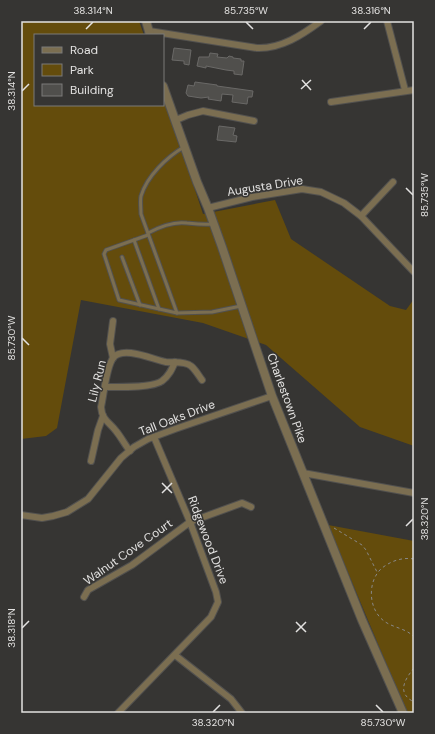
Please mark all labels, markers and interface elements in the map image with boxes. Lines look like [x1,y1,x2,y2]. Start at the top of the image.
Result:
text: 38.314°N [73,4,113,17]
text: 85.735°W [224,4,268,17]
text: 38.316°N [351,4,391,17]
legend [34,34,164,106]
text: Road [70,42,98,58]
text: Park [70,62,94,78]
text: 38.314°N [5,71,18,111]
text: Building [70,82,114,98]
street label: Augusta Drive [226,172,304,200]
text: 85.735°W [418,173,431,217]
text: 85.730°W [5,315,18,360]
street label: Charlestown Pike [263,351,311,445]
street label: Lily Run [84,358,110,404]
street label: Tall Oaks Drive [137,396,217,440]
street label: Ridgewood Drive [184,494,232,586]
text: 38.320°N [418,498,431,540]
street label: Walnut Cove Court [80,515,176,589]
text: 38.318°N [5,608,18,648]
text: 38.320°N [192,716,234,729]
text: 85.730°W [361,716,406,729]

